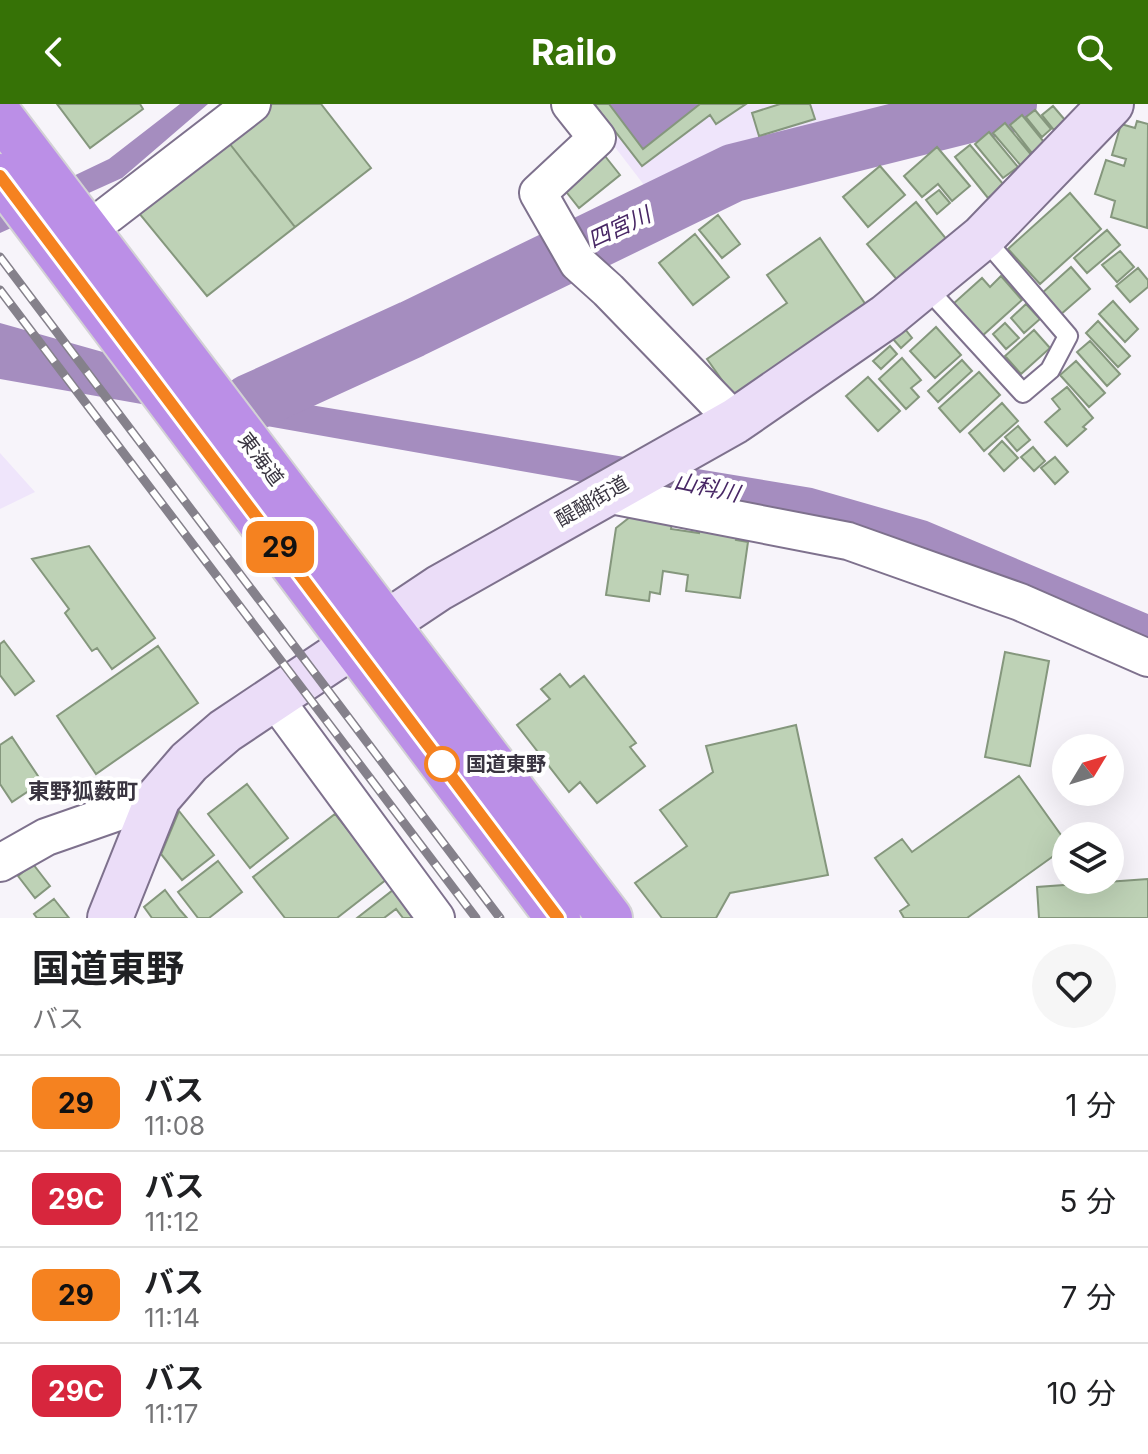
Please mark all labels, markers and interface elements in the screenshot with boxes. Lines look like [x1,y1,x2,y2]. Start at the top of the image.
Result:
icon: back [32,30,76,74]
text: Railo [531,30,617,74]
icon: search [1072,30,1116,74]
water label: 四宮川 [584,200,656,253]
street label: 東海道 [233,428,289,490]
water label: 山科川 [672,467,744,507]
street label: 醍醐街道 [551,471,633,531]
line badge: 29 [244,521,316,573]
text: 29 [262,530,298,564]
north arrow [1052,734,1124,806]
map controls [1052,734,1124,894]
marker: 国道東野 [425,747,459,781]
place label: 国道東野 [466,752,546,776]
district label: 東野狐薮町 [28,778,138,804]
button: layers [1052,822,1124,894]
button: heart [1032,944,1116,1028]
text: 国道東野 [32,945,184,991]
text: バス [32,1003,84,1034]
text: バス [144,1072,204,1108]
text: 29 [58,1086,94,1120]
text: 1 分 [1065,1087,1116,1123]
text: 11:08 [144,1110,205,1141]
text: バス [145,1168,205,1204]
text: 29C [48,1182,105,1216]
text: 5 分 [1059,1183,1116,1219]
text: 11:12 [145,1206,200,1237]
text: バス [144,1264,204,1300]
text: 29 [58,1278,94,1312]
text: 7 分 [1061,1279,1116,1315]
text: 11:14 [144,1302,200,1333]
text: バス [145,1360,205,1396]
text: 29C [48,1374,105,1408]
text: 10 分 [1046,1375,1116,1411]
text: 11:17 [145,1398,198,1429]

